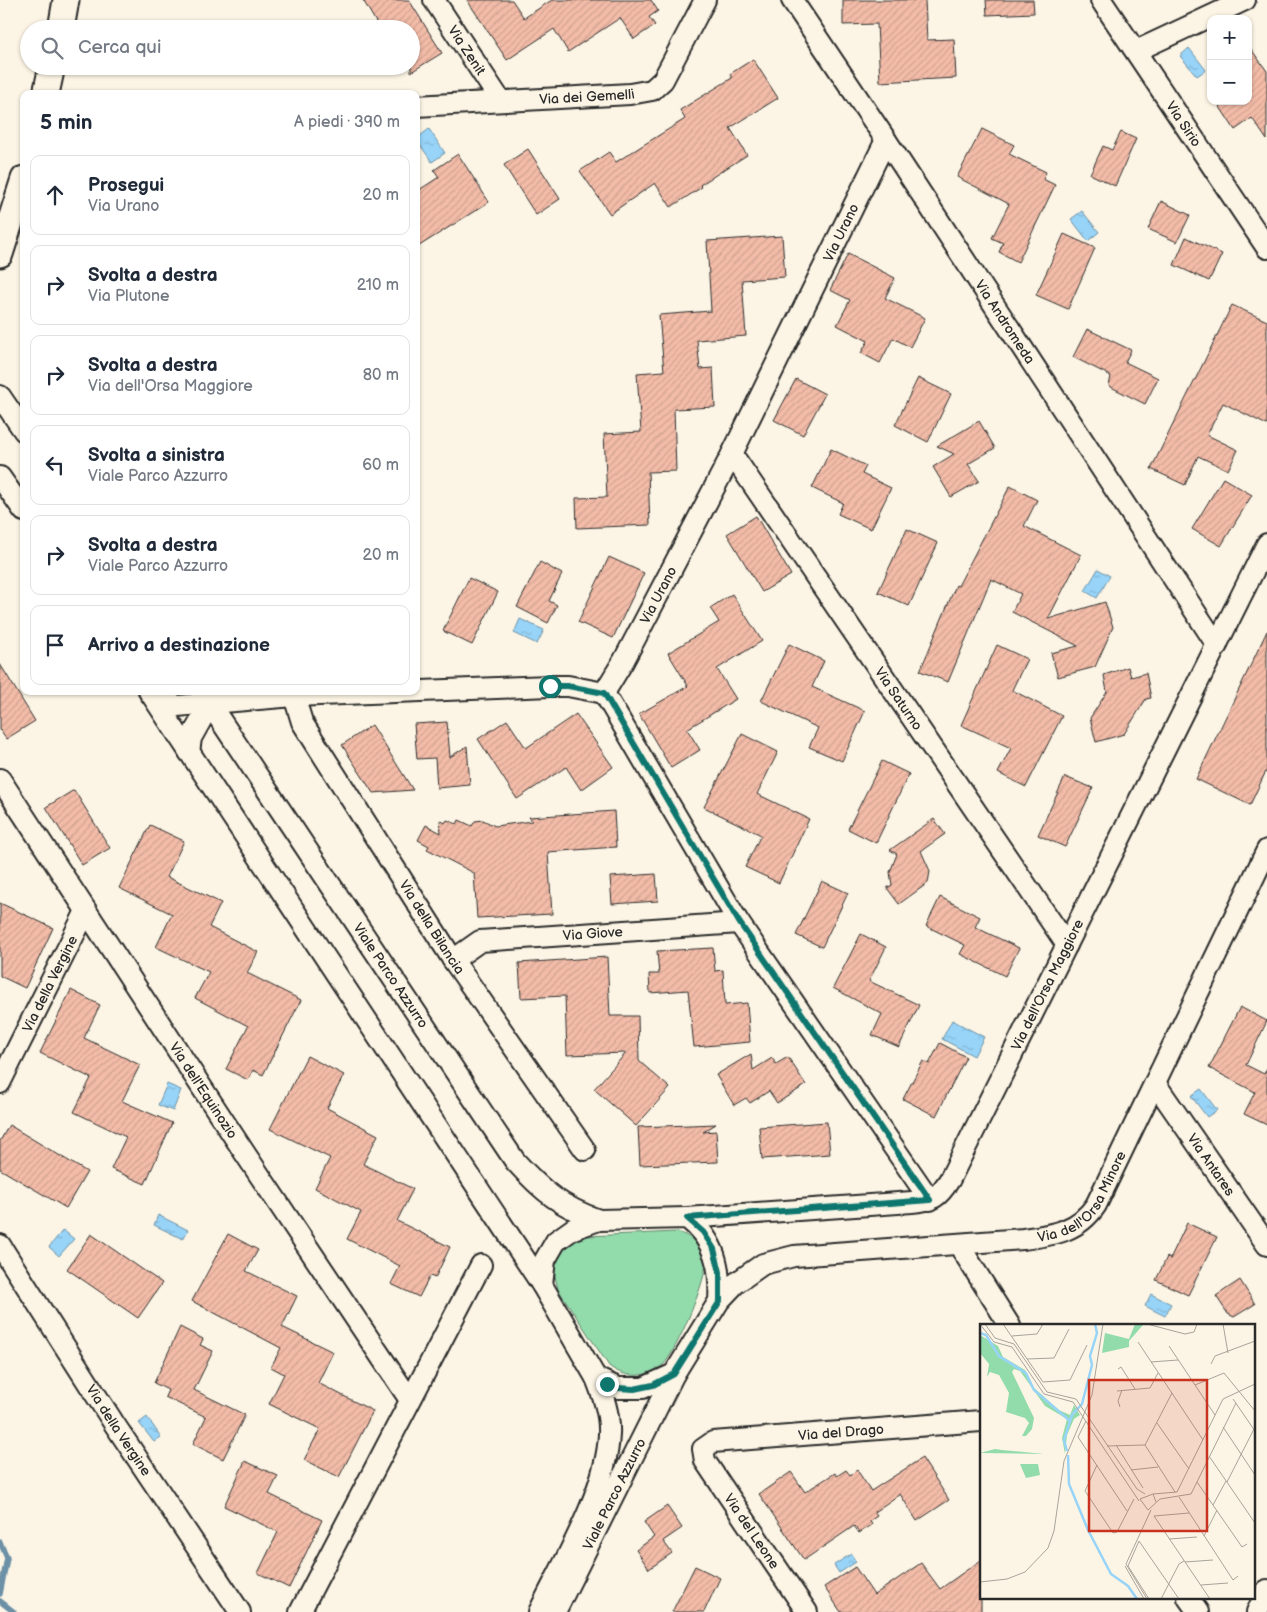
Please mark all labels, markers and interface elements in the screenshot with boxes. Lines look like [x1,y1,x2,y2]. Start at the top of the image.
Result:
map controls [1207,15,1252,105]
button: + [1207,15,1252,60]
search box [20,20,420,75]
street label: Via Zenit [444,22,490,79]
icon: search [38,34,66,62]
text: Cerca qui [78,36,161,59]
button: − [1207,60,1252,105]
street label: Via dei Gemelli [539,85,636,108]
street label: Via Sirio [1162,98,1205,150]
text: 5 min [40,110,93,135]
text: A piedi · 390 m [294,113,400,132]
text: Prosegui [88,174,164,197]
icon: ahead [41,181,69,209]
text: 20 m [363,186,399,205]
text: Via Urano [88,197,159,216]
street label: Via Urano [820,201,863,264]
text: Svolta a destra [88,264,218,287]
icon: right [41,271,69,299]
text: 210 m [357,276,399,295]
street label: Via Andromeda [971,277,1038,367]
text: Via Plutone [88,287,170,306]
text: Svolta a destra [88,354,218,377]
icon: right [41,361,69,389]
text: 80 m [363,366,399,385]
text: Via dell'Orsa Maggiore [88,377,253,396]
text: Svolta a sinistra [88,444,225,467]
icon: left [41,451,69,479]
text: 60 m [362,456,399,475]
text: Viale Parco Azzurro [88,467,228,486]
text: Svolta a destra [88,534,218,557]
icon: right [41,541,69,569]
text: 20 m [363,546,399,565]
text: Viale Parco Azzurro [88,557,228,576]
street label: Via Urano [636,564,681,627]
icon: arrive [41,631,69,659]
text: Arrivo a destinazione [88,634,270,657]
street label: Via Saturno [871,664,926,734]
route start [539,675,562,698]
street label: Via della Bilancia [395,877,468,978]
street label: Via dell'Orsa Maggiore [1008,916,1087,1053]
street label: Viale Parco Azzurro [349,920,432,1031]
street label: Via Giove [562,923,623,944]
street label: Via della Vergine [19,933,81,1035]
street label: Via dell'Equinozio [166,1039,241,1142]
street label: Via Antares [1183,1130,1238,1199]
street label: Via dell'Orsa Minore [1036,1148,1130,1246]
inset map [980,1324,1254,1600]
route end [596,1373,619,1396]
street label: Via della Vergine [82,1382,155,1479]
street label: Via del Drago [798,1421,885,1444]
street label: Viale Parco Azzurro [579,1435,650,1553]
street label: Via del Leone [720,1490,783,1572]

